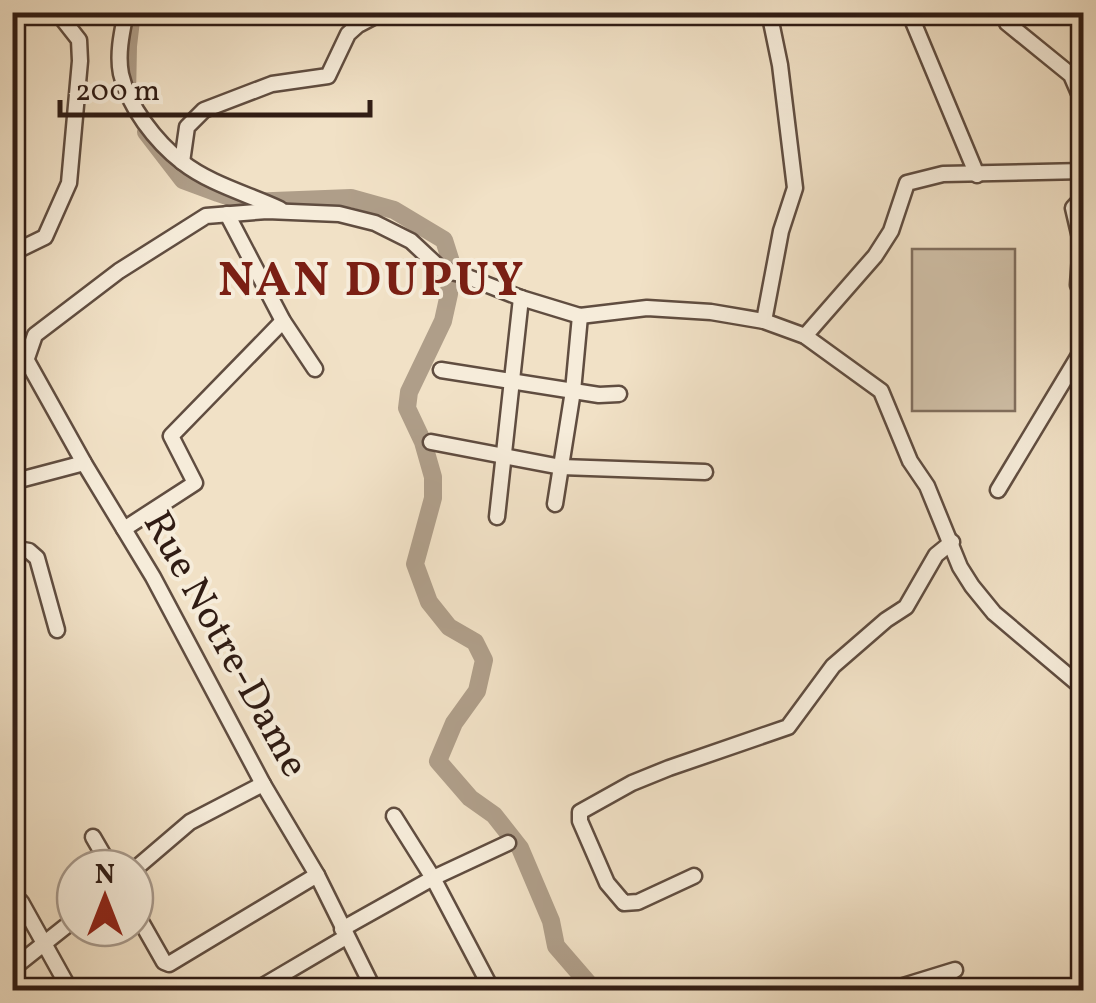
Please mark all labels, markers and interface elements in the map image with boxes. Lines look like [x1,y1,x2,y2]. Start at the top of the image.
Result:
scale bar [60,55,370,117]
text: 200 m [75,71,160,113]
district label: NAN DUPUY [218,247,526,317]
street label: Rue Notre-Dame [128,502,320,788]
north arrow [55,848,155,948]
text: N [95,856,115,895]

